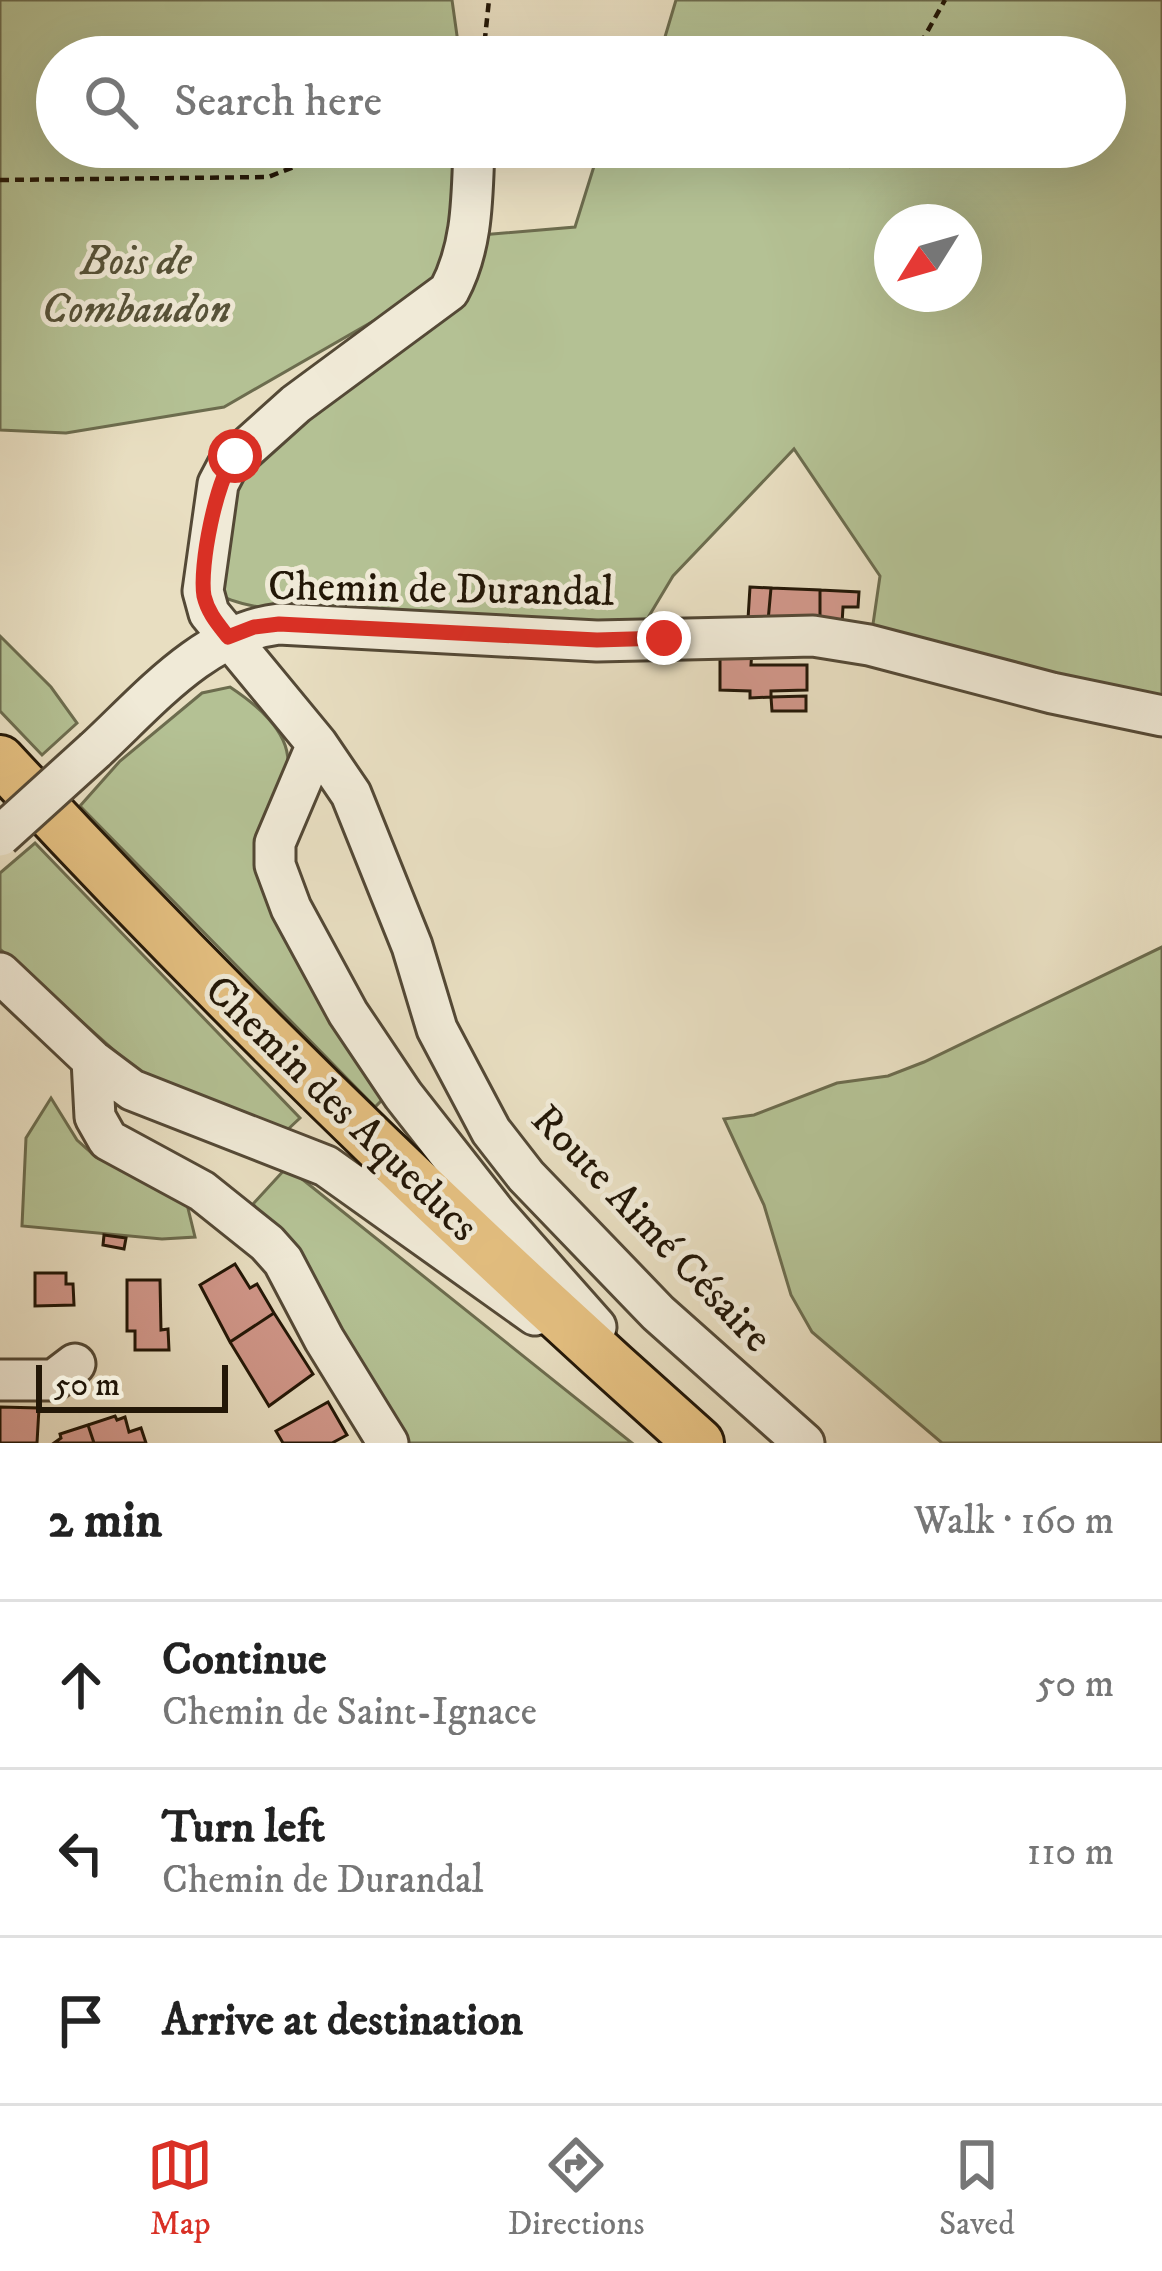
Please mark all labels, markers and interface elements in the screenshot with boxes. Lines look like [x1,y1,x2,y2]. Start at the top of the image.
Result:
search box [36,36,1126,168]
icon: search [78,69,144,135]
text: Search here [174,74,382,130]
north arrow [874,204,982,312]
park label: Bois de Combaudon [41,236,231,336]
route start [208,429,262,483]
street label: Chemin de Durandal [267,561,615,619]
route end [637,611,691,665]
street label: Chemin des Aqueducs [193,965,489,1253]
street label: Route Aimé Césaire [519,1094,782,1364]
scale bar [36,1359,228,1412]
text: 50 m [54,1365,120,1406]
text: 2 min [48,1489,162,1553]
text: Walk · 160 m [914,1497,1114,1546]
text: Continue [162,1632,327,1688]
icon: ahead [48,1652,114,1718]
text: 50 m [1036,1660,1114,1709]
text: Chemin de Saint-Ignace [162,1688,537,1737]
text: Turn left [162,1800,325,1856]
icon: left [48,1820,114,1886]
text: 110 m [1027,1828,1114,1877]
text: Chemin de Durandal [162,1856,483,1905]
icon: arrive [48,1988,114,2054]
text: Arrive at destination [162,1993,523,2049]
tab: Map [147,2132,213,2245]
tab: Directions [508,2132,644,2245]
tab: Saved [939,2132,1015,2245]

